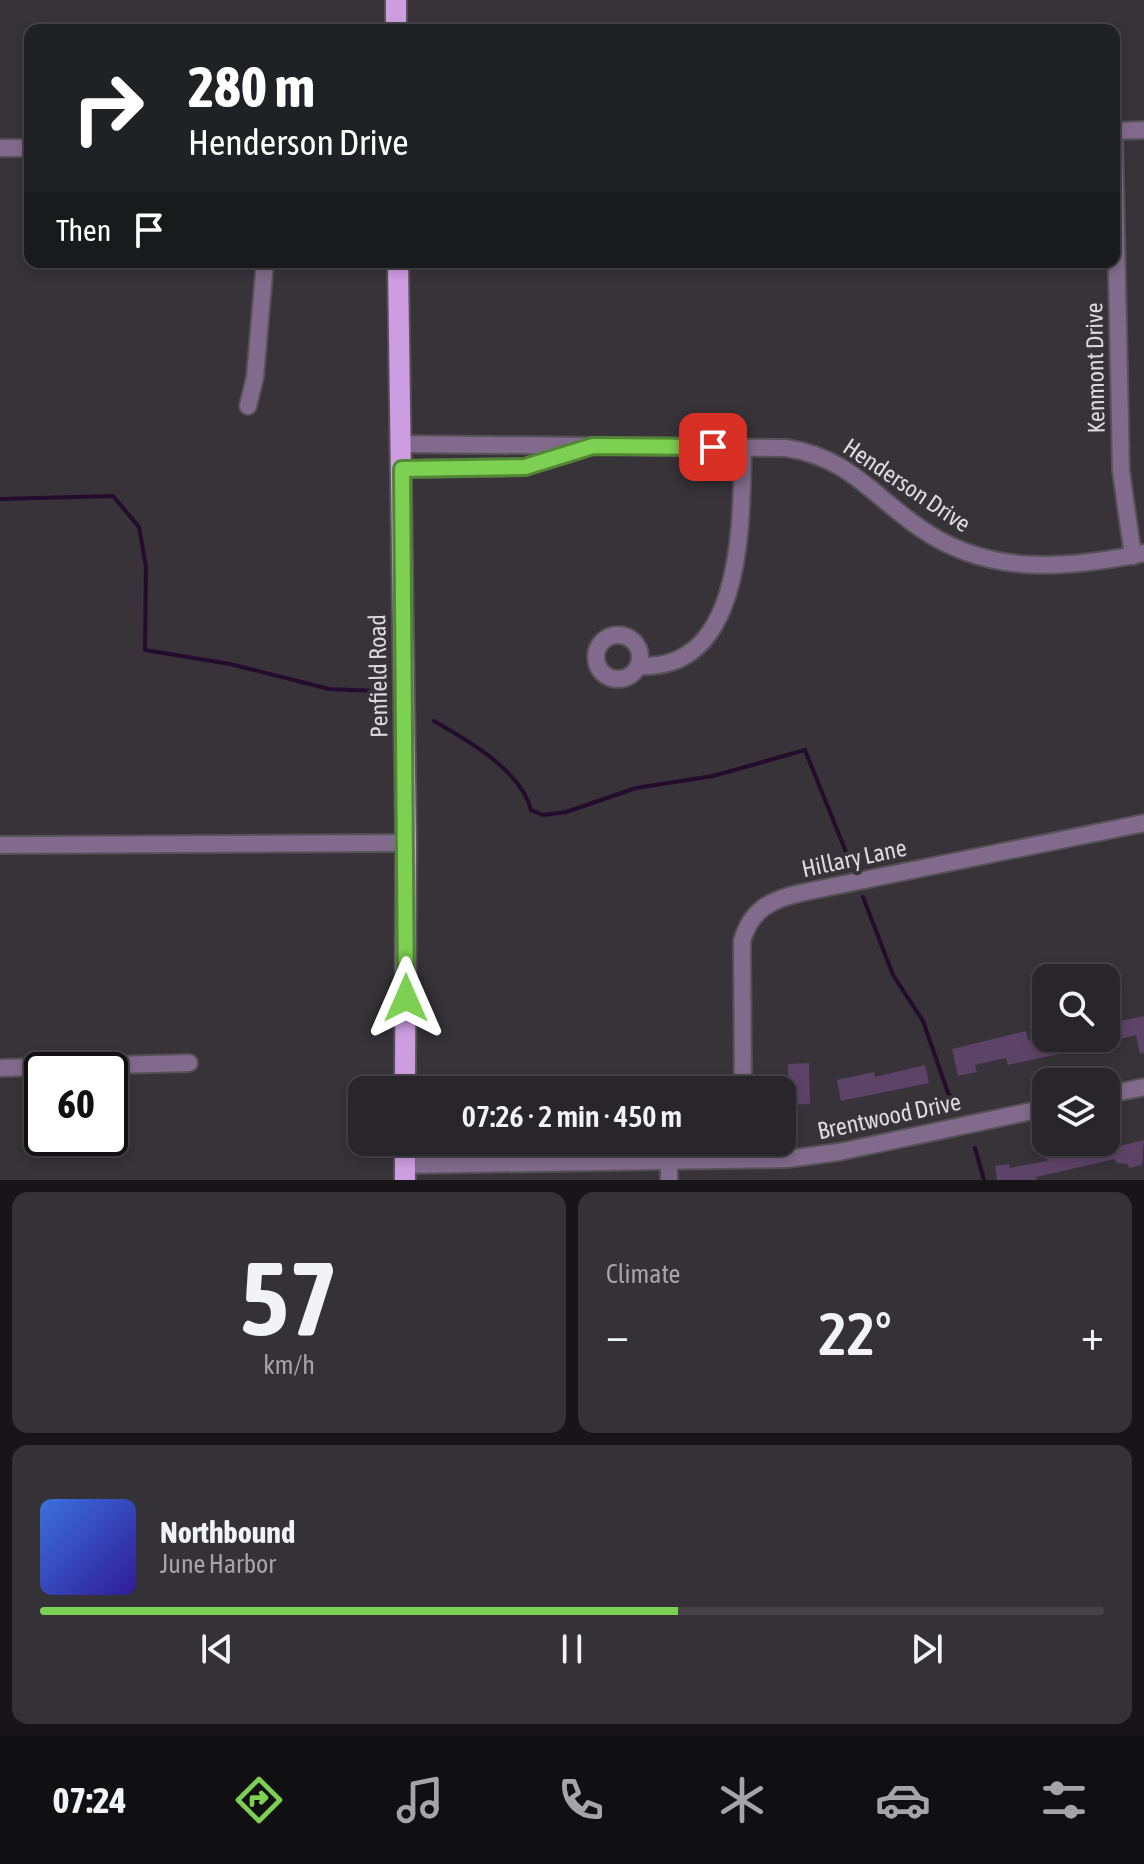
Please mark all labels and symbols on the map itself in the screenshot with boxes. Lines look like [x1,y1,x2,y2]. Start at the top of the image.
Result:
street label: Kenmont Drive [1080,302,1110,434]
pin [679,413,747,481]
street label: Henderson Drive [838,433,976,537]
street label: Penfield Road [363,614,393,738]
street label: Hillary Lane [799,834,909,882]
position arrow [364,956,448,1040]
speed limit sign: 60 [24,1052,128,1156]
street label: Brentwood Drive [815,1088,963,1144]

